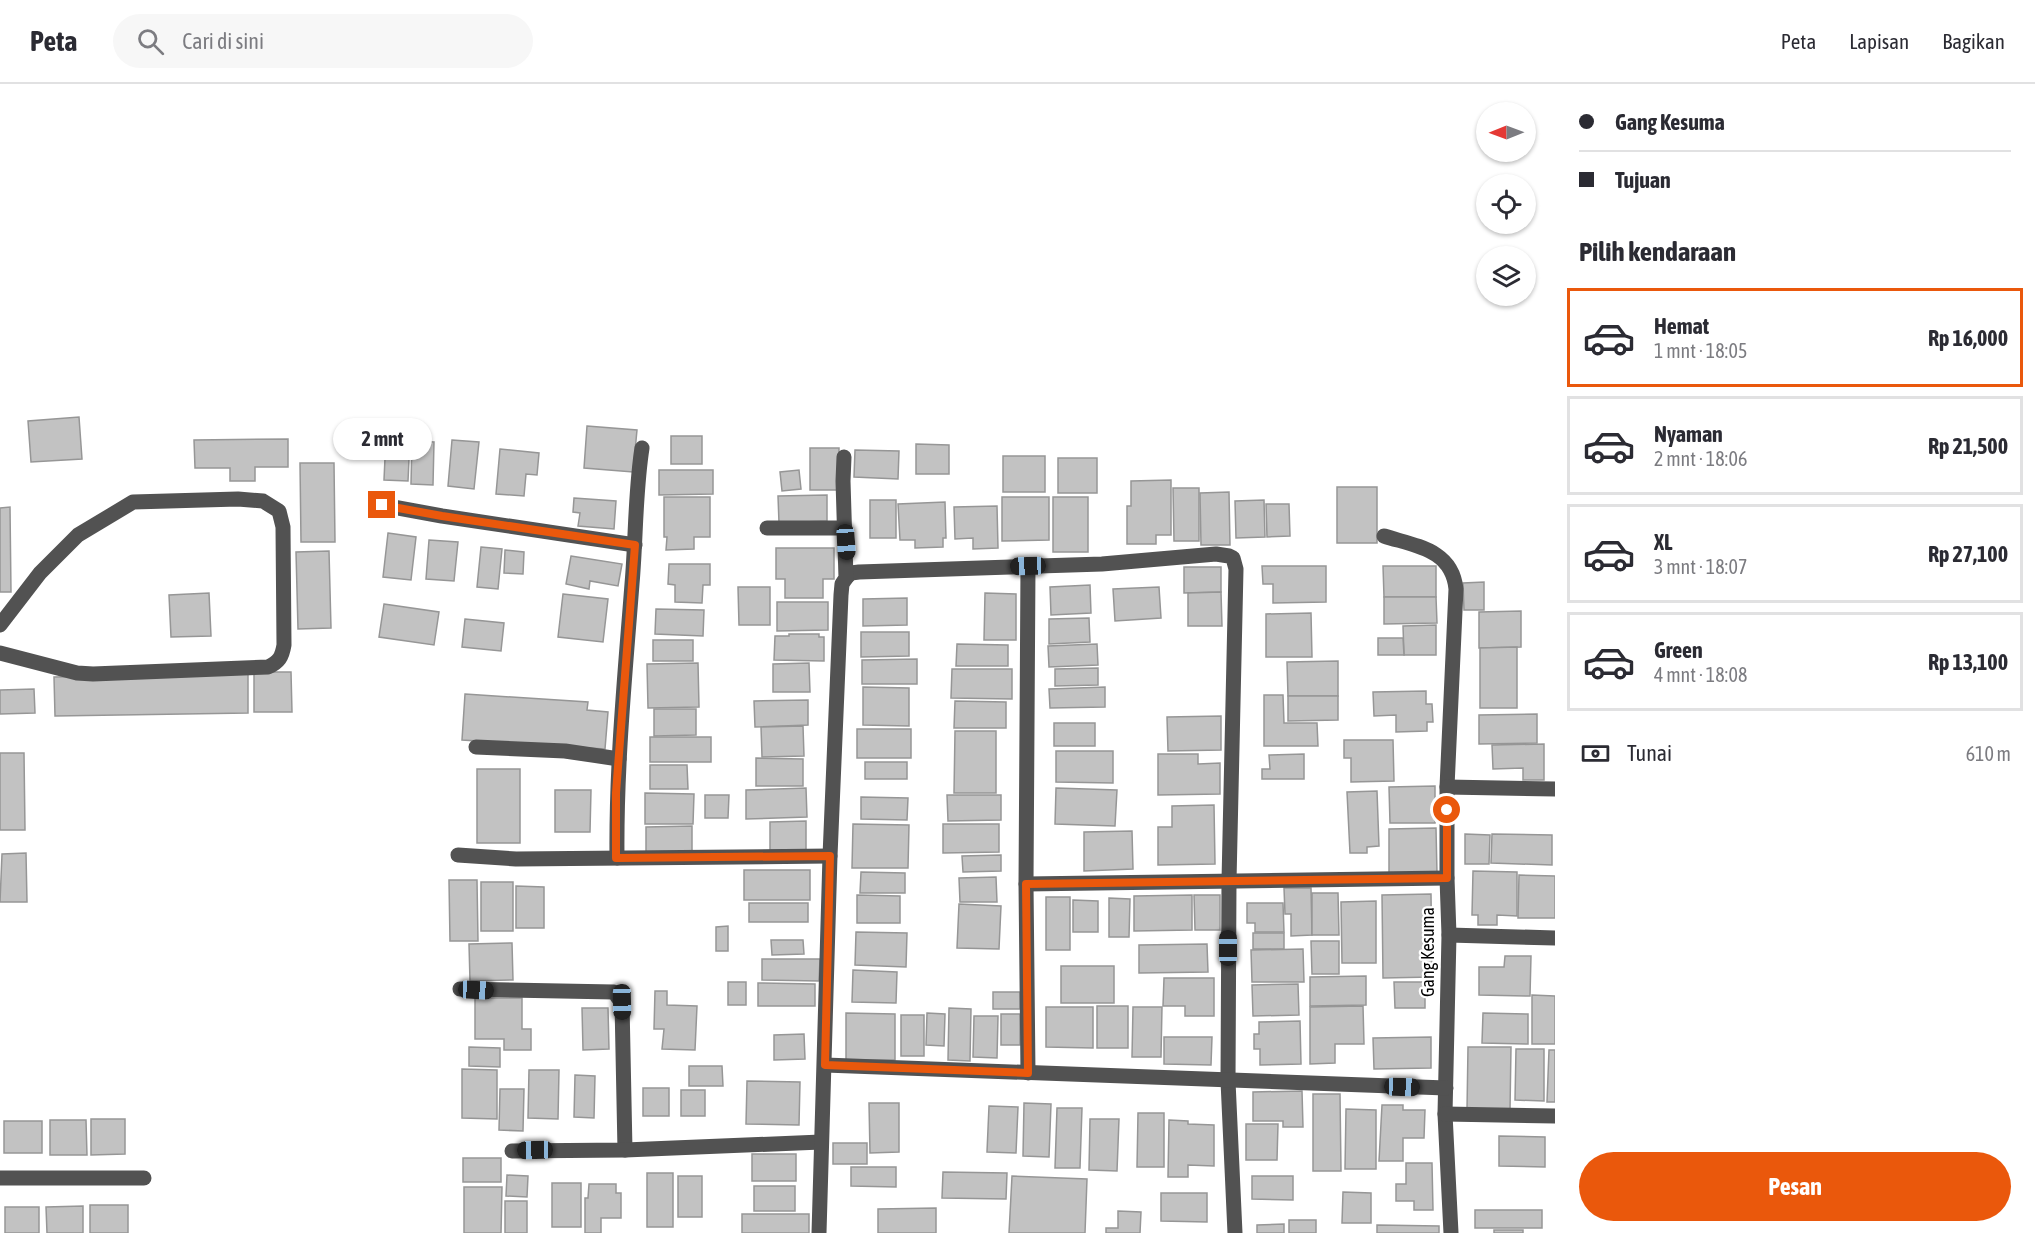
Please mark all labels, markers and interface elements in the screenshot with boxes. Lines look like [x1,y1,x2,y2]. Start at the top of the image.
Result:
search box [113,14,533,68]
text: Peta [30,25,77,57]
icon: search [134,25,167,58]
text: Cari di sini [182,28,264,54]
text: Peta [1781,29,1816,53]
text: Lapisan [1849,29,1909,53]
text: Bagikan [1942,29,2005,53]
north arrow [1476,102,1536,162]
map controls [1476,102,1536,306]
text: Gang Kesuma [1615,109,1725,135]
text: Tujuan [1615,167,1671,193]
button: locate [1476,174,1536,234]
text: Pilih kendaraan [1579,236,1736,267]
button: layers [1476,246,1536,306]
icon: car [1582,311,1636,365]
text: Hemat [1654,313,1709,339]
text: Rp 16,000 [1928,325,2008,351]
text: 1 mnt · 18:05 [1654,339,1747,362]
callout: 2 mnt [332,418,431,460]
icon: car [1582,419,1636,473]
text: Nyaman [1654,421,1723,447]
text: 2 mnt [362,427,404,450]
text: Rp 21,500 [1928,433,2008,459]
text: 2 mnt · 18:06 [1654,447,1747,470]
route end [368,491,395,518]
car [836,523,856,561]
icon: car [1582,527,1636,581]
text: XL [1654,529,1672,555]
text: Rp 27,100 [1928,541,2008,567]
text: 3 mnt · 18:07 [1654,555,1747,578]
car [1010,556,1046,576]
icon: car [1582,635,1636,689]
text: Green [1654,637,1703,663]
text: Rp 13,100 [1928,649,2008,675]
text: 4 mnt · 18:08 [1654,663,1747,686]
icon: cash [1579,737,1612,770]
text: Tunai [1627,740,1672,766]
text: 610 m [1966,742,2011,765]
route start [1433,796,1460,823]
street label: Gang Kesuma [1417,907,1438,997]
car [1219,930,1237,966]
car [458,980,494,1000]
car [613,984,631,1020]
car [1384,1077,1420,1097]
car [517,1141,553,1159]
button: Pesan [1579,1152,2011,1221]

